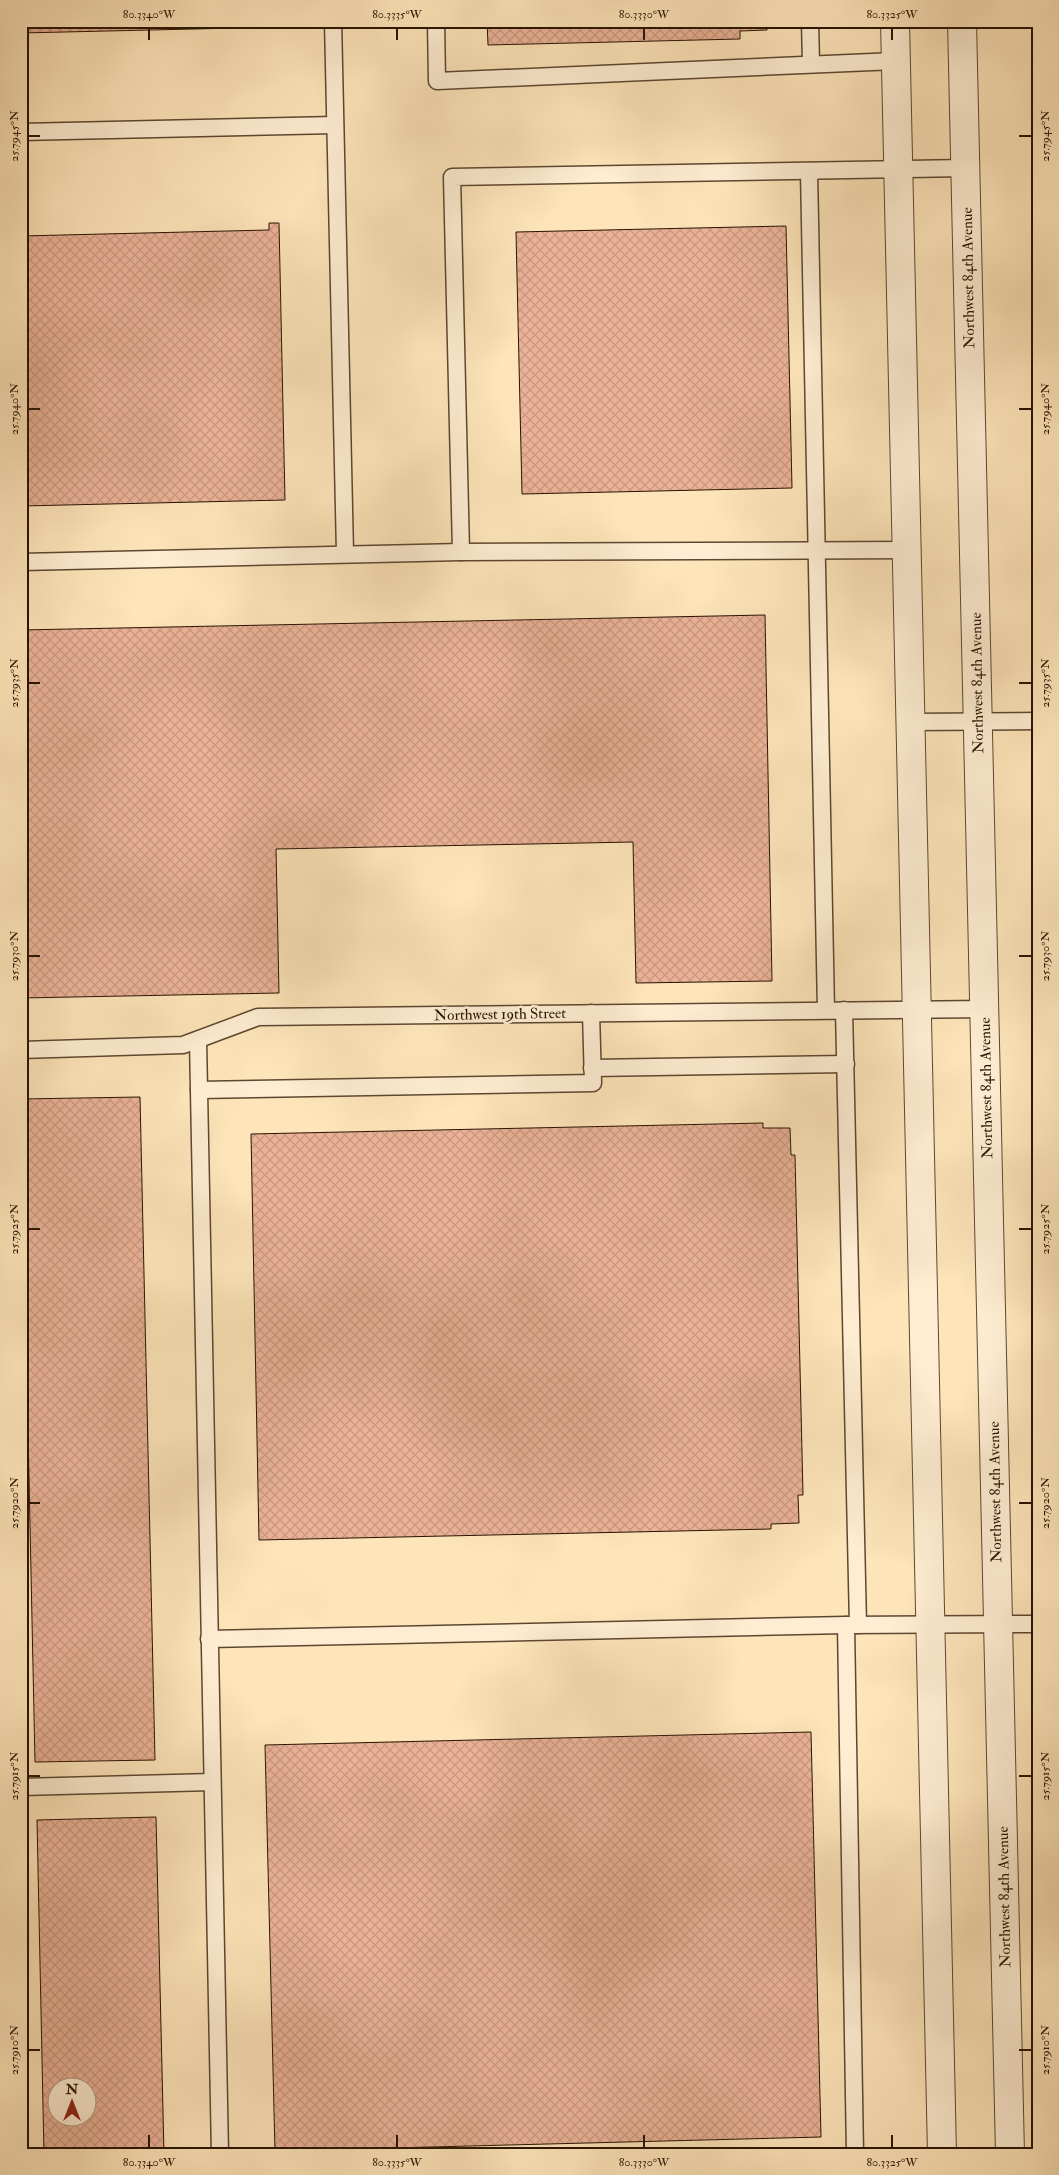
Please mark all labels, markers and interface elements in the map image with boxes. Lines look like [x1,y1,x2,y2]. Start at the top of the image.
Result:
text: 80.3340°W [123,7,176,22]
text: 80.3335°W [372,7,423,22]
text: 80.3330°W [619,7,670,22]
text: 80.3325°W [866,7,918,22]
text: 25.7945°N [7,110,22,162]
text: 25.7945°N [1038,110,1053,162]
street label: Northwest 84th Avenue [958,207,979,349]
text: 25.7940°N [7,383,22,435]
text: 25.7940°N [1038,383,1053,435]
street label: Northwest 84th Avenue [967,612,988,754]
text: 25.7935°N [7,658,22,708]
text: 25.7935°N [1038,658,1053,708]
text: 25.7930°N [7,931,22,981]
text: 25.7930°N [1038,931,1053,981]
street label: Northwest 19th Street [434,1004,566,1025]
street label: Northwest 84th Avenue [976,1017,997,1159]
text: 25.7925°N [7,1203,22,1254]
text: 25.7925°N [1038,1203,1053,1254]
street label: Northwest 84th Avenue [985,1421,1006,1563]
text: 25.7920°N [7,1477,22,1529]
text: 25.7920°N [1038,1477,1053,1529]
text: 25.7915°N [7,1751,22,1801]
text: 25.7915°N [1038,1751,1053,1801]
street label: Northwest 84th Avenue [994,1826,1015,1968]
text: 25.7910°N [7,2025,22,2075]
text: 25.7910°N [1038,2025,1053,2075]
north arrow [48,2078,98,2128]
text: N [65,2081,79,2098]
text: 80.3340°W [123,2155,176,2170]
text: 80.3335°W [372,2155,423,2170]
text: 80.3330°W [619,2155,670,2170]
text: 80.3325°W [866,2155,918,2170]

